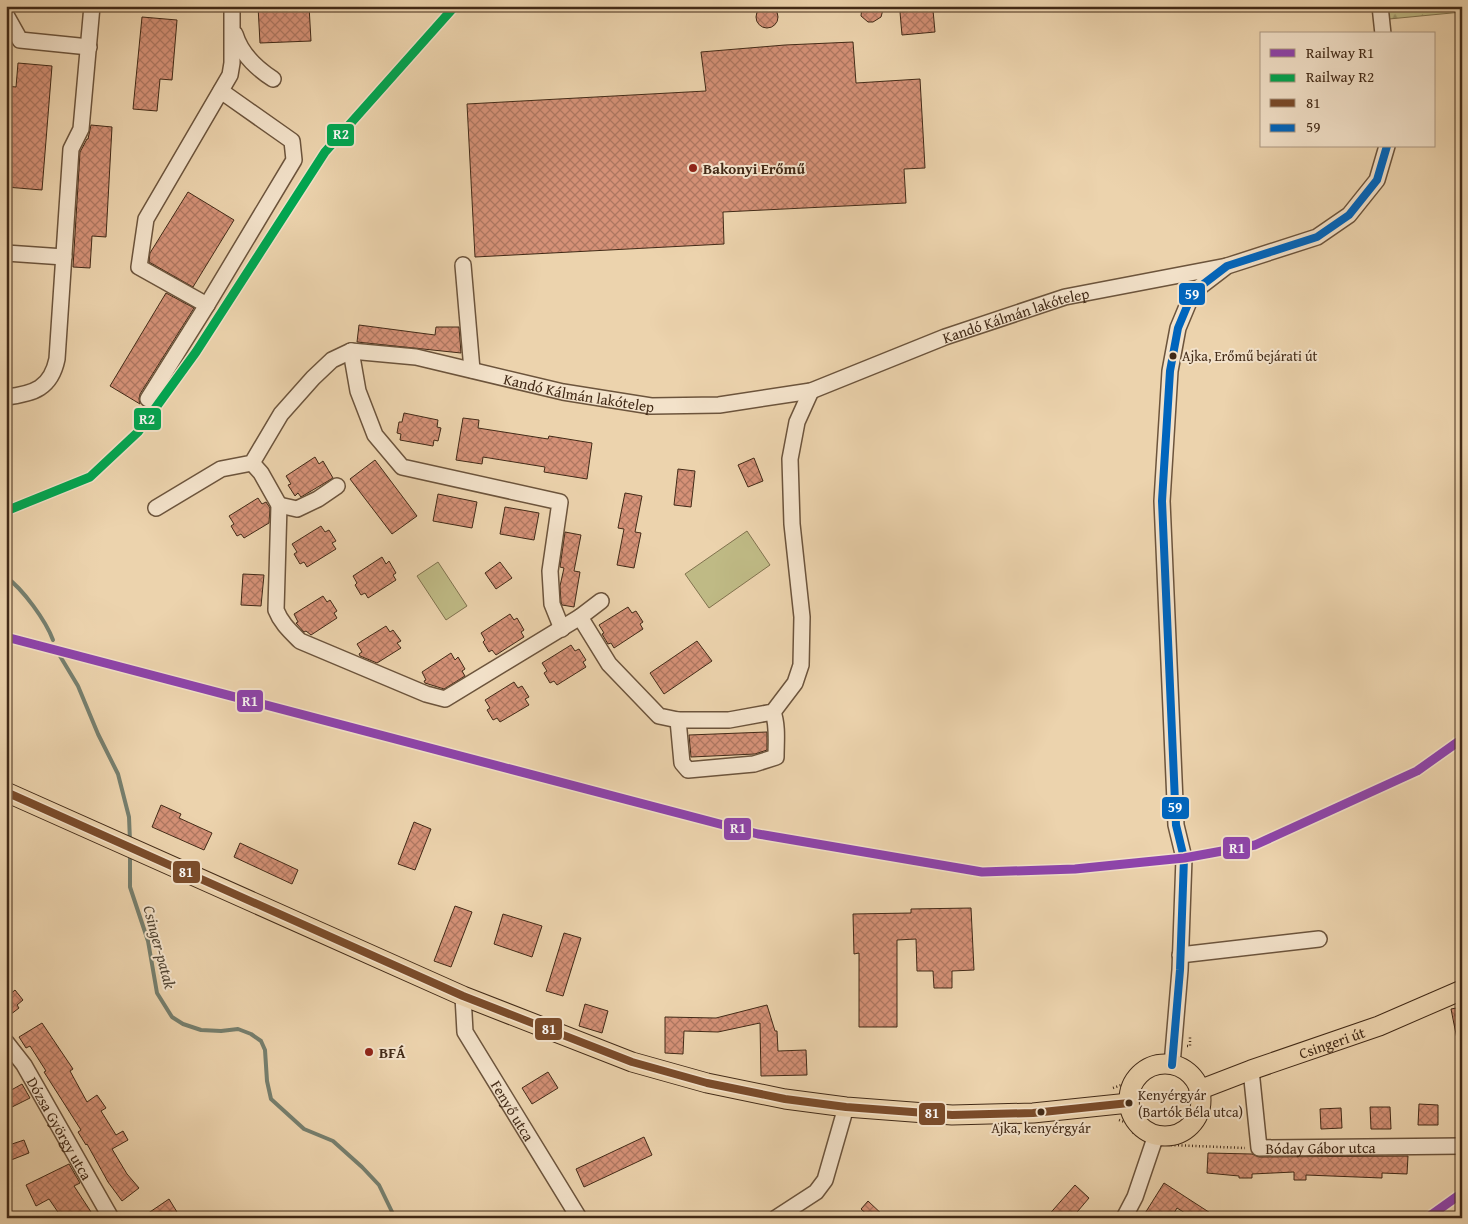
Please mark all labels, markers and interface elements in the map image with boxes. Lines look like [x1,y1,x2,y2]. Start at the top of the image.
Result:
legend [1260,32,1436,148]
text: Railway R1 [1306,42,1374,63]
text: Railway R2 [1306,66,1374,87]
text: 81 [1306,92,1320,113]
text: 59 [1306,116,1320,137]
line badge: R2 [326,123,355,147]
text: R2 [333,124,349,144]
place label: Bakonyi Erőmű [703,158,805,179]
marker: Bakonyi Erőmű [687,162,699,174]
street label: Kandó Kálmán lakótelep [940,282,1091,348]
line badge: 59 [1178,282,1206,306]
text: 59 [1185,284,1199,304]
place label: Ajka, Erőmű bejárati út [1182,346,1318,366]
marker: Ajka, Erőmű bejárati út [1168,351,1178,361]
street label: Kandó Kálmán lakótelep [502,368,656,417]
line badge: R2 [133,407,162,431]
text: R2 [139,409,155,429]
line badge: R1 [236,689,264,713]
text: R1 [242,691,258,711]
line badge: 59 [1161,796,1190,820]
text: 59 [1168,797,1182,817]
line badge: R1 [723,817,752,841]
text: R1 [730,818,746,838]
line badge: R1 [1222,836,1251,860]
text: R1 [1229,838,1245,858]
line badge: 81 [172,860,201,884]
text: 81 [179,862,193,882]
water label: Csinger-patak [137,903,183,992]
line badge: 81 [534,1017,563,1041]
text: 81 [542,1019,556,1039]
street label: Csingeri út [1296,1021,1368,1063]
place label: BFÁ [379,1042,406,1063]
marker: BFÁ [363,1046,375,1058]
street label: Dózsa György utca [22,1073,98,1184]
street label: Fenyő utca [486,1076,540,1145]
place label: Kenyérgyár (Bartók Béla utca) [1138,1085,1243,1122]
marker: Kenyérgyár (Bartók Béla utca) [1124,1098,1134,1108]
line badge: 81 [918,1102,946,1126]
text: 81 [925,1103,939,1123]
marker: Ajka, kenyérgyár [1036,1107,1046,1117]
place label: Ajka, kenyérgyár [991,1118,1091,1138]
street label: Bóday Gábor utca [1265,1136,1376,1158]

